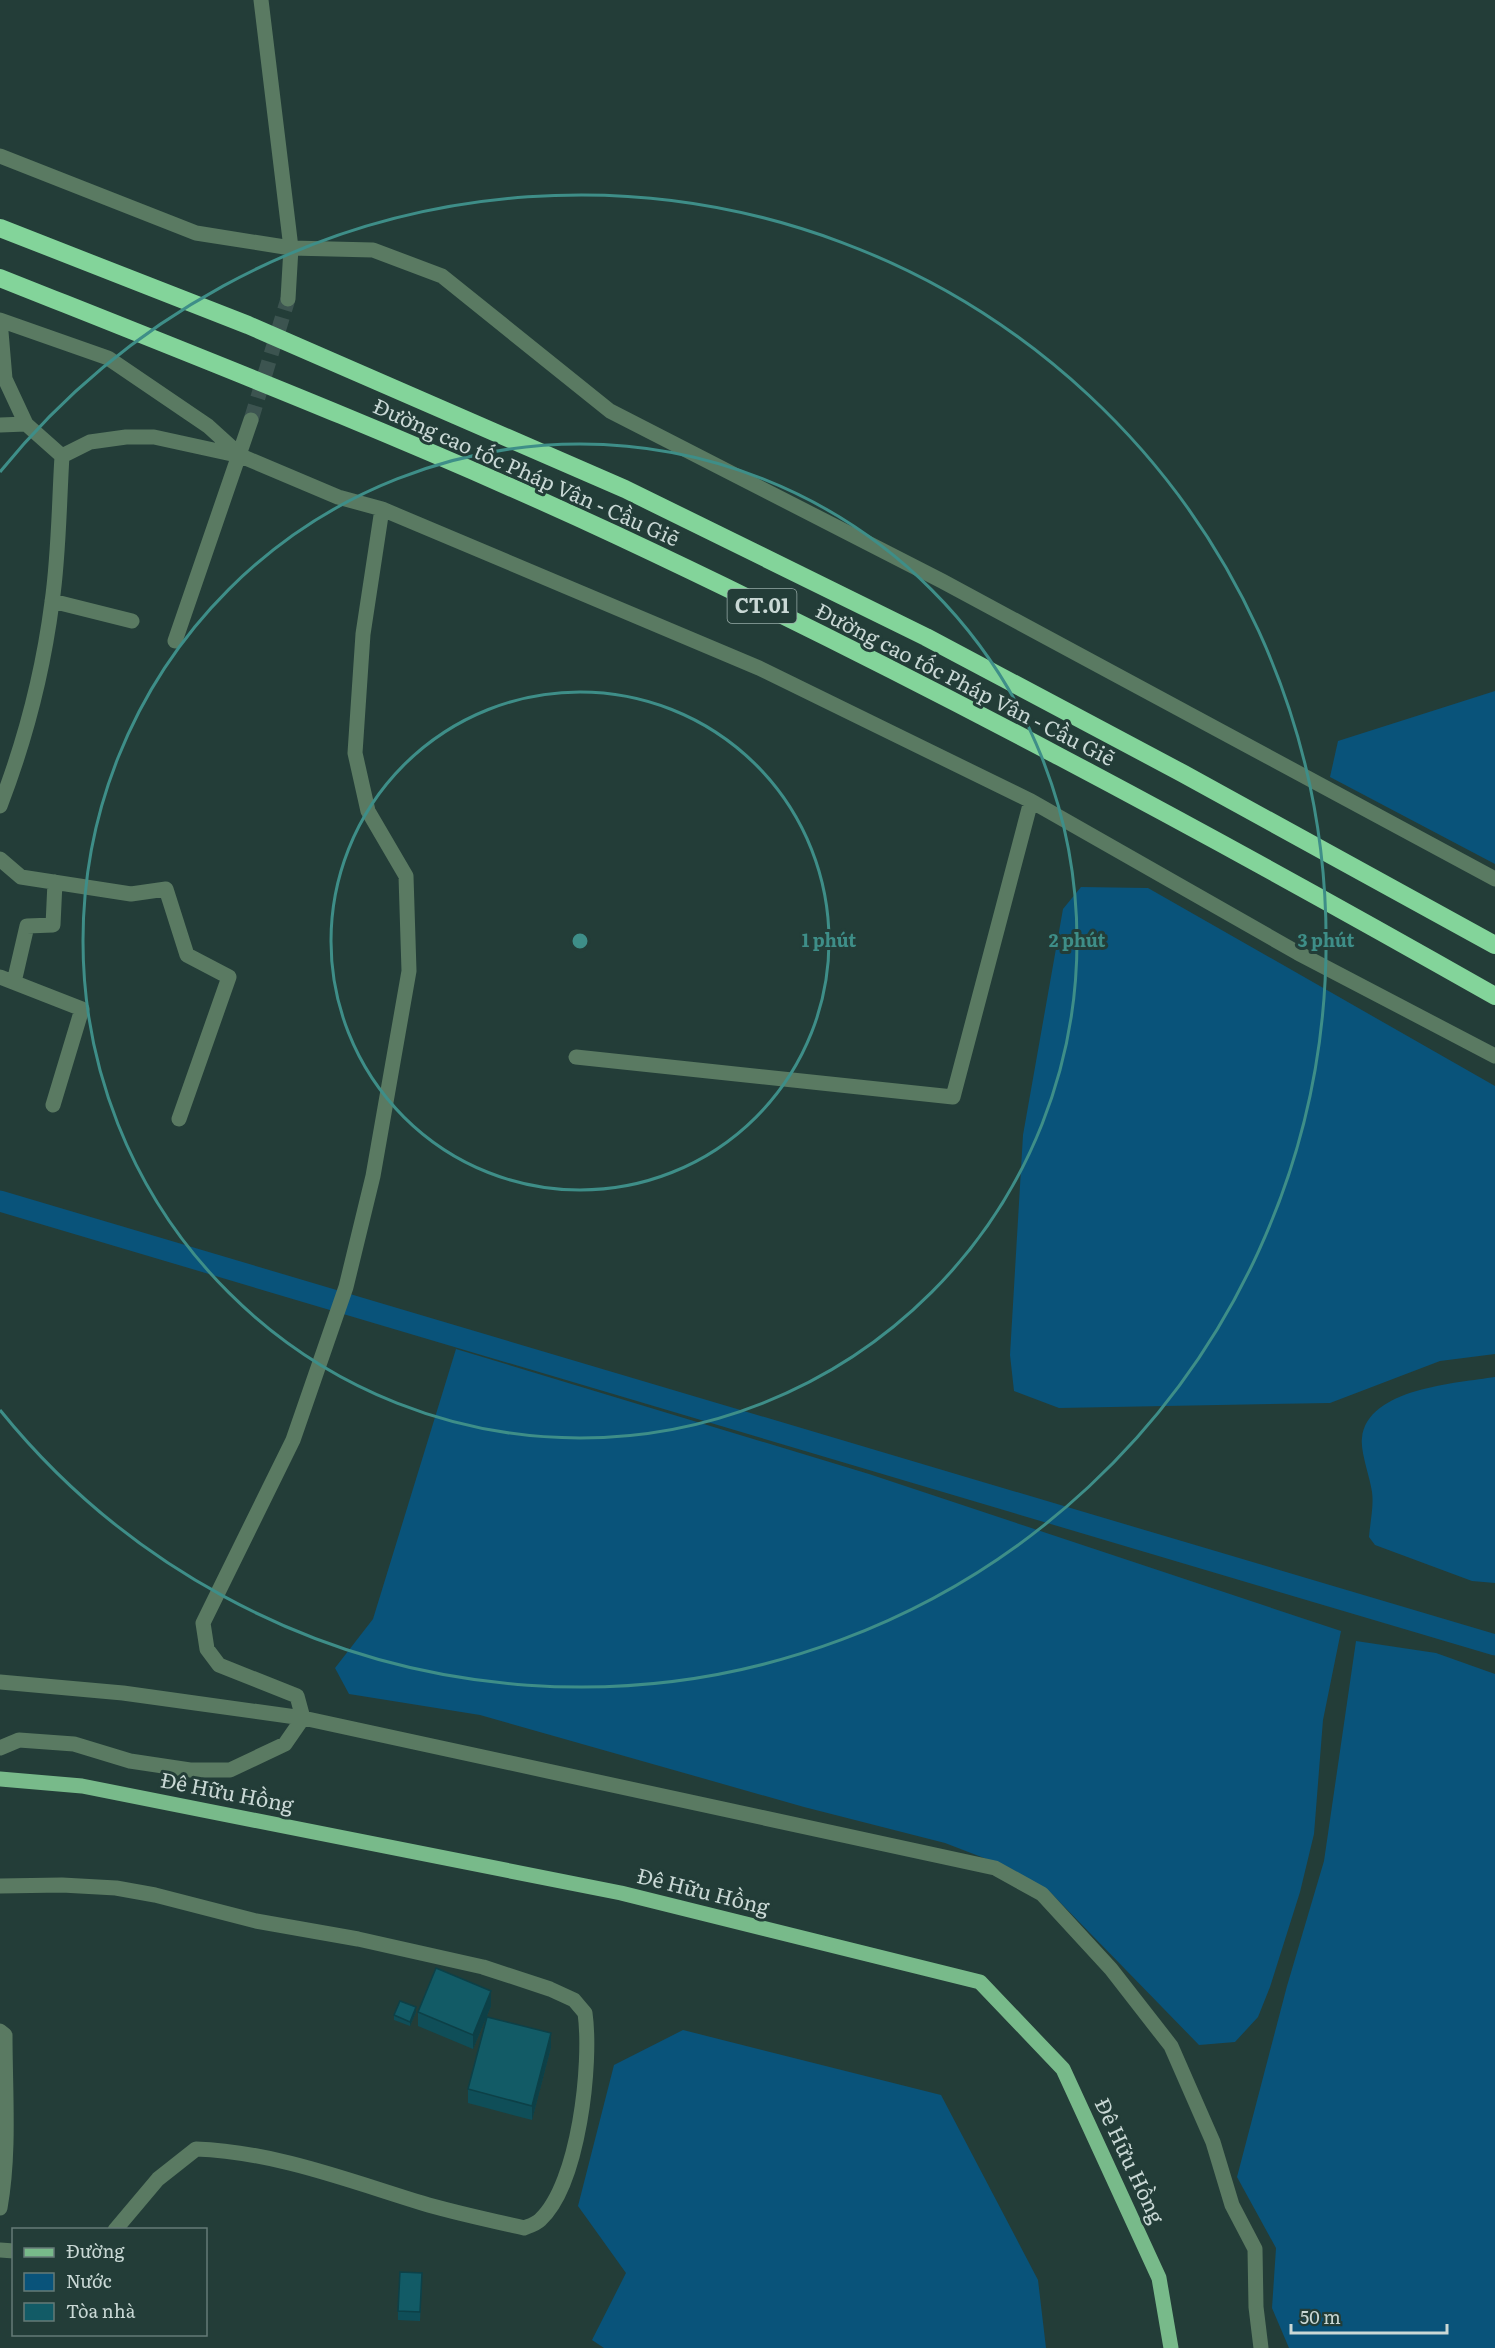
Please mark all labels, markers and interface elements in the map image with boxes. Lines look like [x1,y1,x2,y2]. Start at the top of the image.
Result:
street label: Đường cao tốc Pháp Vân - Cầu Giẽ [369,389,685,553]
road number: CT.01 [728,589,796,623]
street label: Đường cao tốc Pháp Vân - Cầu Giẽ [811,593,1121,772]
text: 1 phút [802,926,856,953]
text: 2 phút [1049,926,1105,953]
text: 3 phút [1297,926,1355,953]
centre of rings [570,931,590,951]
street label: Đê Hữu Hồng [158,1762,297,1819]
street label: Đê Hữu Hồng [634,1858,773,1921]
street label: Đê Hữu Hồng [1089,2092,1174,2228]
legend [12,2228,207,2336]
text: Đường [66,2237,125,2264]
text: Nước [66,2267,112,2294]
text: Tòa nhà [66,2297,136,2324]
scale bar [1291,2297,1447,2335]
text: 50 m [1300,2303,1341,2330]

